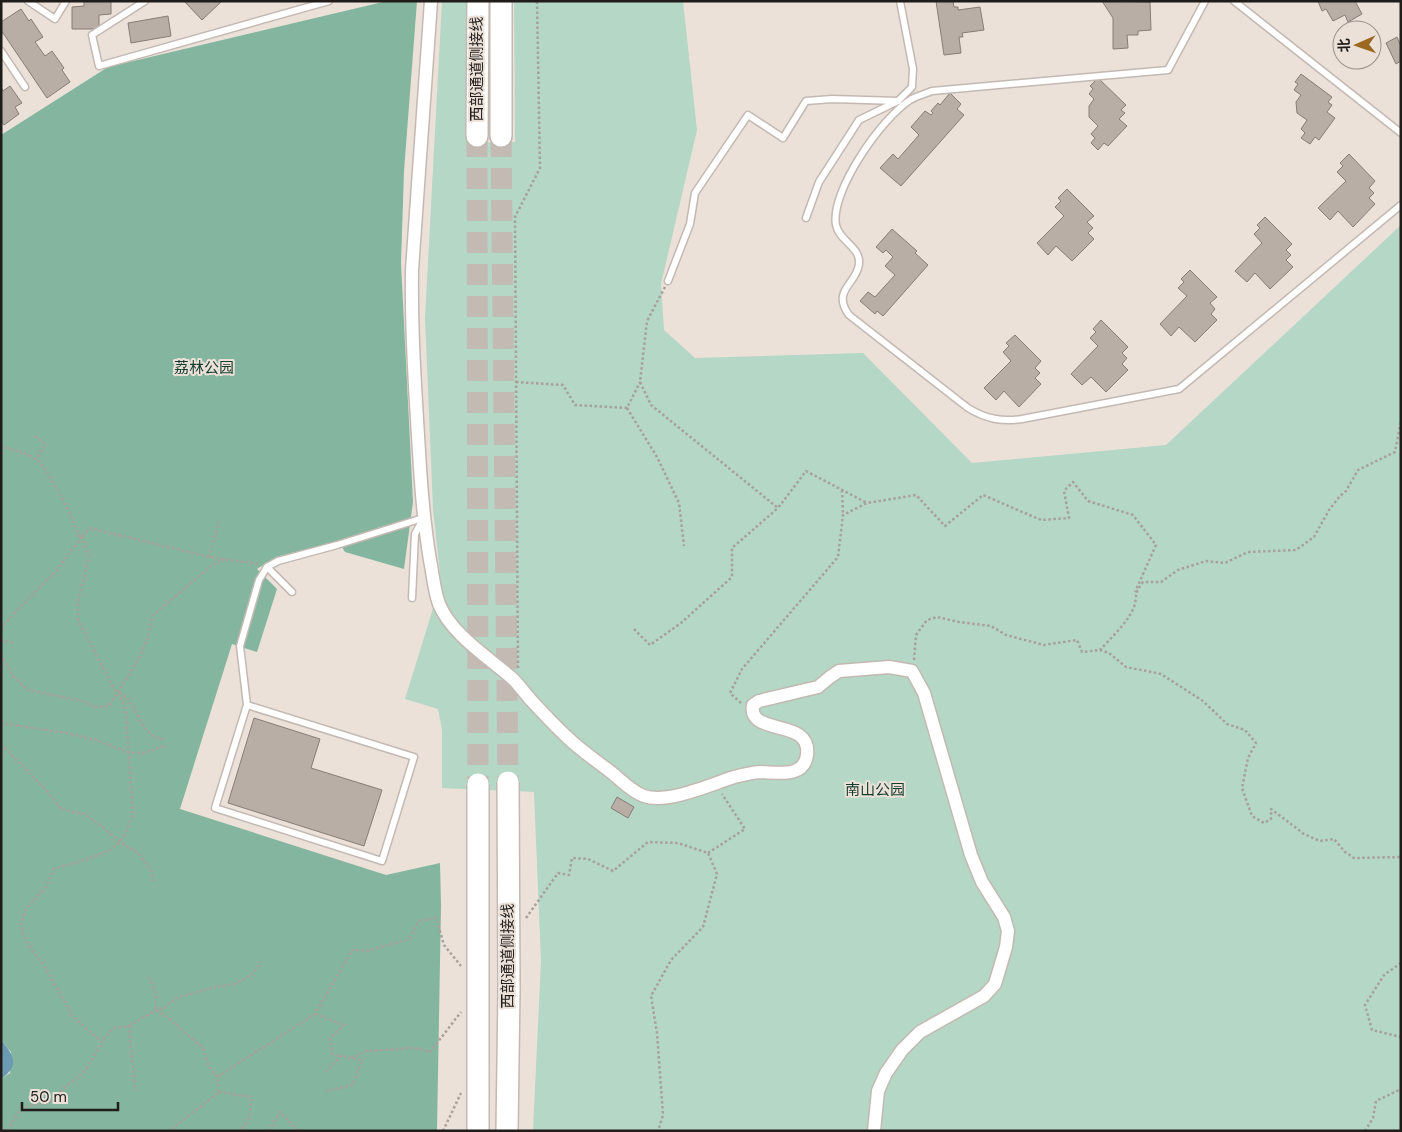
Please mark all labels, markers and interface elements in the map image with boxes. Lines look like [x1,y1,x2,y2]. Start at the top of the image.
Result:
street label: 西部通道侧接线 [467,16,487,122]
north arrow [1332,20,1382,70]
text: 北 [1335,38,1353,53]
park label: 荔林公园 [174,358,234,378]
park label: 南山公园 [845,780,905,800]
street label: 西部通道侧接线 [498,903,518,1009]
scale bar [22,1080,119,1112]
text: 50 m [30,1087,67,1107]

